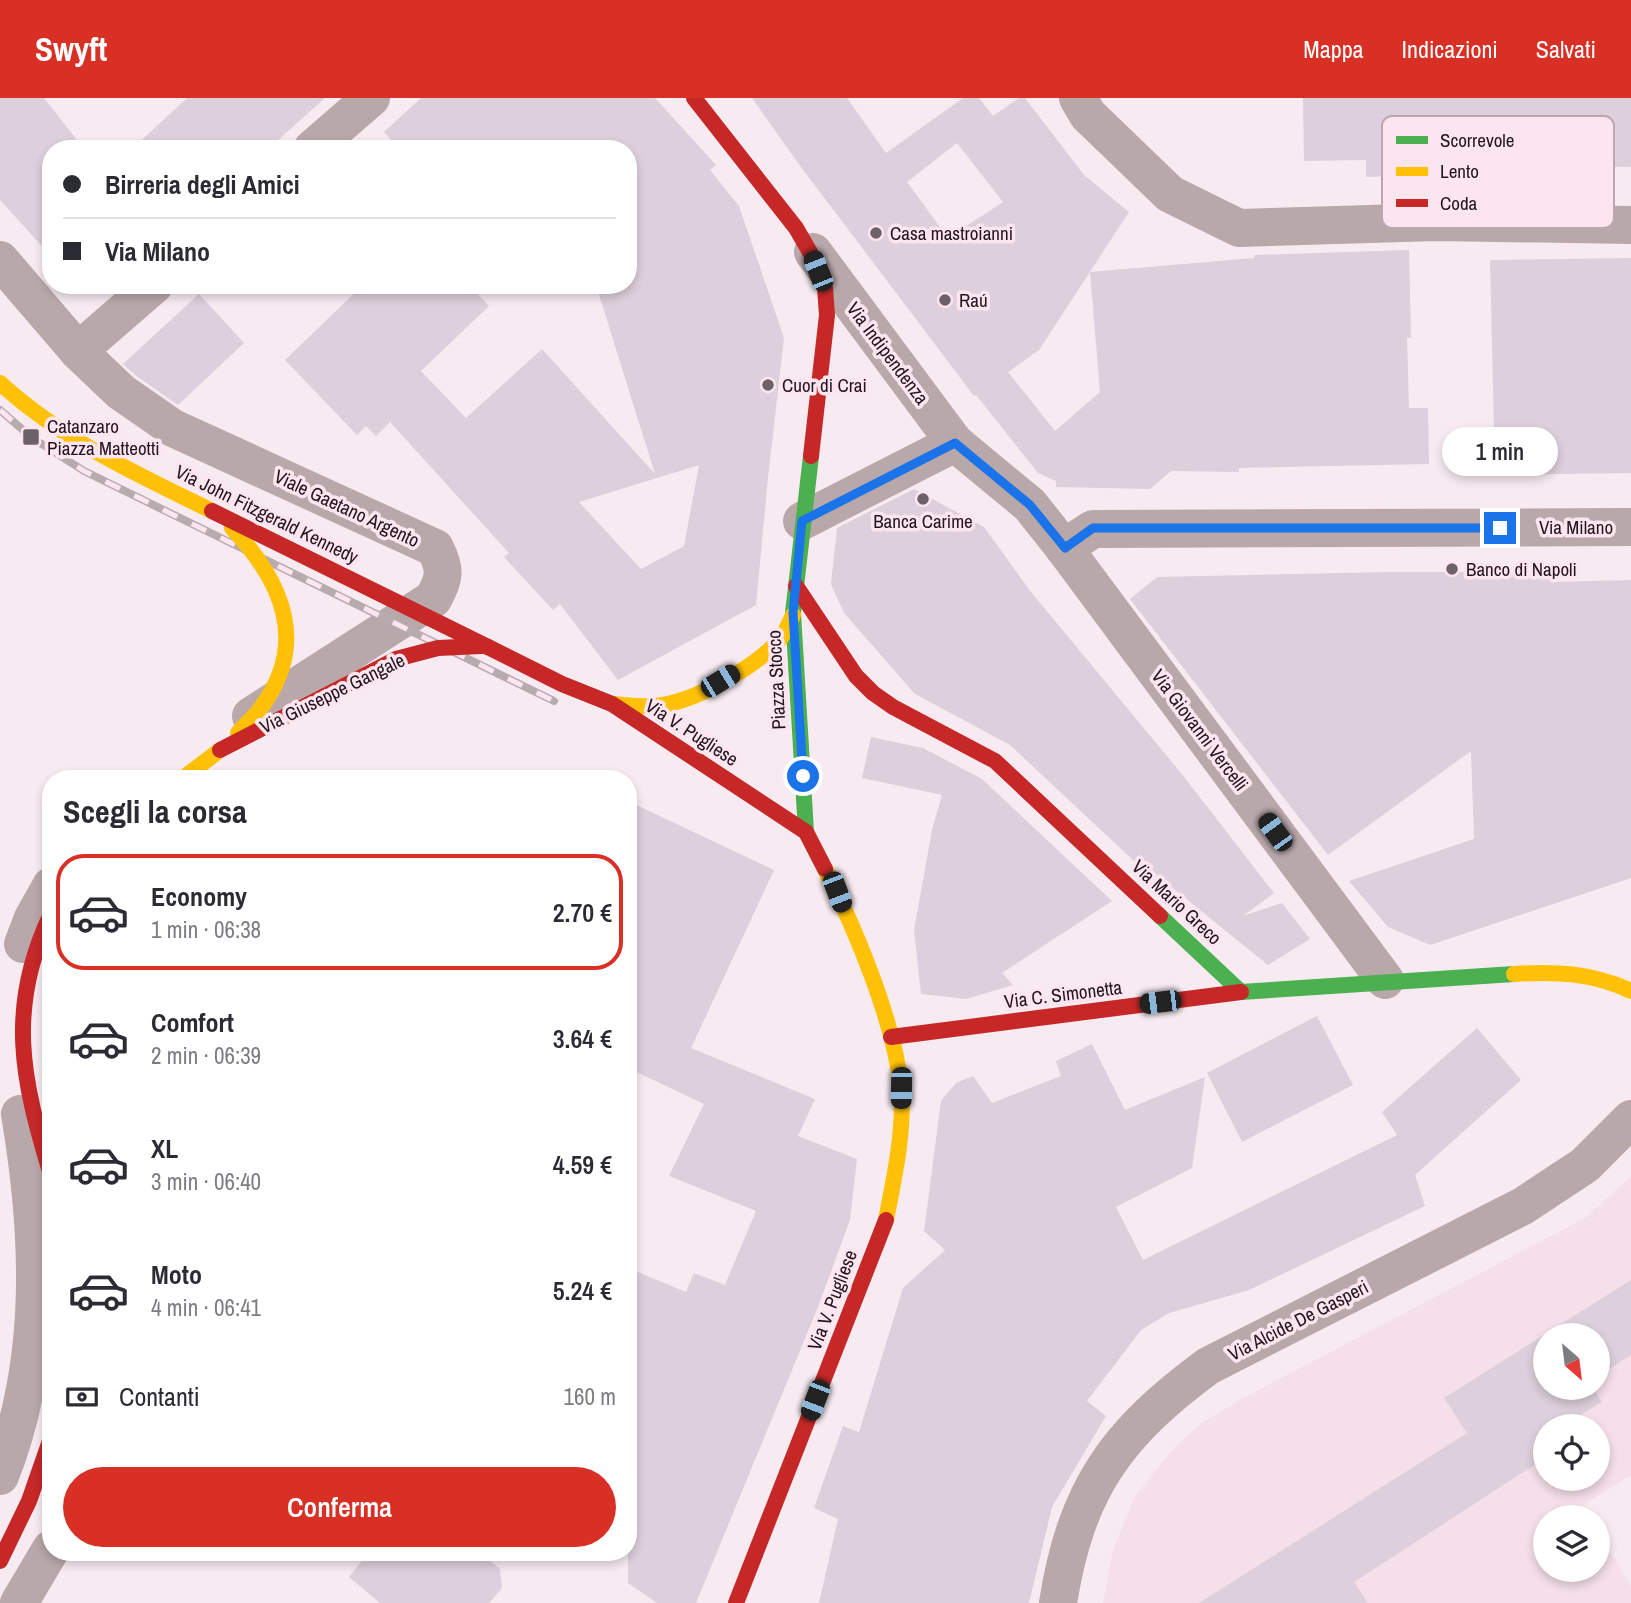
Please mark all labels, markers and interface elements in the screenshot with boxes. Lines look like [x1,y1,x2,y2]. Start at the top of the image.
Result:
text: Swyft [35,27,107,71]
text: Mappa [1303,33,1364,65]
text: Indicazioni [1402,33,1498,65]
text: Salvati [1536,33,1596,65]
legend [1382,116,1614,228]
text: Scorrevole [1440,127,1514,153]
text: Lento [1440,158,1479,184]
text: Birreria degli Amici [105,167,300,202]
text: Coda [1440,190,1478,216]
place label: Casa mastroianni [890,220,1013,246]
marker: Casa mastroianni [868,225,884,241]
text: Via Milano [105,234,210,269]
car [801,248,836,294]
place label: Raú [959,287,988,313]
marker: Raú [937,292,953,308]
street label: Via Indipendenza [841,297,935,410]
place label: Cuor di Crai [782,372,867,398]
marker: Cuor di Crai [760,377,776,393]
place label: Catanzaro Piazza Matteotti [47,413,160,461]
callout: 1 min [1442,426,1558,476]
marker: Catanzaro Piazza Matteotti [21,427,41,447]
text: 1 min [1476,436,1524,467]
street label: Via John Fitzgerald Kennedy [171,458,363,570]
street label: Viale Gaetano Argento [270,463,424,553]
marker: Banca Carime [915,491,931,507]
place label: Banca Carime [873,508,973,534]
route end [1484,512,1516,544]
street label: Via Milano [1539,514,1613,540]
place label: Banco di Napoli [1466,556,1577,582]
marker: Banco di Napoli [1444,561,1460,577]
street label: Piazza Stocco [760,630,792,730]
street label: Via Giuseppe Gangale [255,647,409,739]
car [697,661,744,701]
street label: Via Giovanni Vercelli [1146,664,1254,796]
street label: Via V. Pugliese [641,692,743,772]
route start [787,760,819,792]
text: Scegli la corsa [63,790,247,833]
car [1255,809,1296,855]
street label: Via Mario Greco [1126,854,1228,950]
car [820,869,855,915]
text: Economy [151,879,247,914]
icon: car [67,881,130,944]
text: 2.70 € [553,895,612,930]
text: 1 min · 06:38 [151,914,261,945]
street label: Via C. Simonetta [1003,974,1124,1014]
car [1138,989,1183,1015]
text: Comfort [151,1005,234,1040]
icon: car [67,1007,130,1070]
text: 3.64 € [553,1021,612,1056]
text: 2 min · 06:39 [151,1040,261,1071]
car [891,1067,912,1109]
text: XL [151,1131,178,1166]
icon: car [67,1133,130,1196]
text: 4.59 € [553,1147,612,1182]
text: 3 min · 06:40 [151,1166,261,1197]
street label: Via V. Pugliese [801,1246,863,1354]
text: Moto [151,1257,202,1292]
icon: car [67,1259,130,1322]
text: 5.24 € [553,1273,612,1308]
street label: Via Alcide De Gasperi [1224,1273,1372,1367]
text: 4 min · 06:41 [151,1292,261,1323]
north arrow [1533,1323,1610,1400]
map controls [1533,1323,1610,1582]
car [798,1377,833,1423]
icon: cash [63,1378,101,1416]
text: Contanti [119,1379,200,1414]
text: 160 m [564,1381,616,1412]
button: locate [1533,1414,1610,1491]
button: Conferma [63,1467,616,1547]
button: layers [1533,1505,1610,1582]

